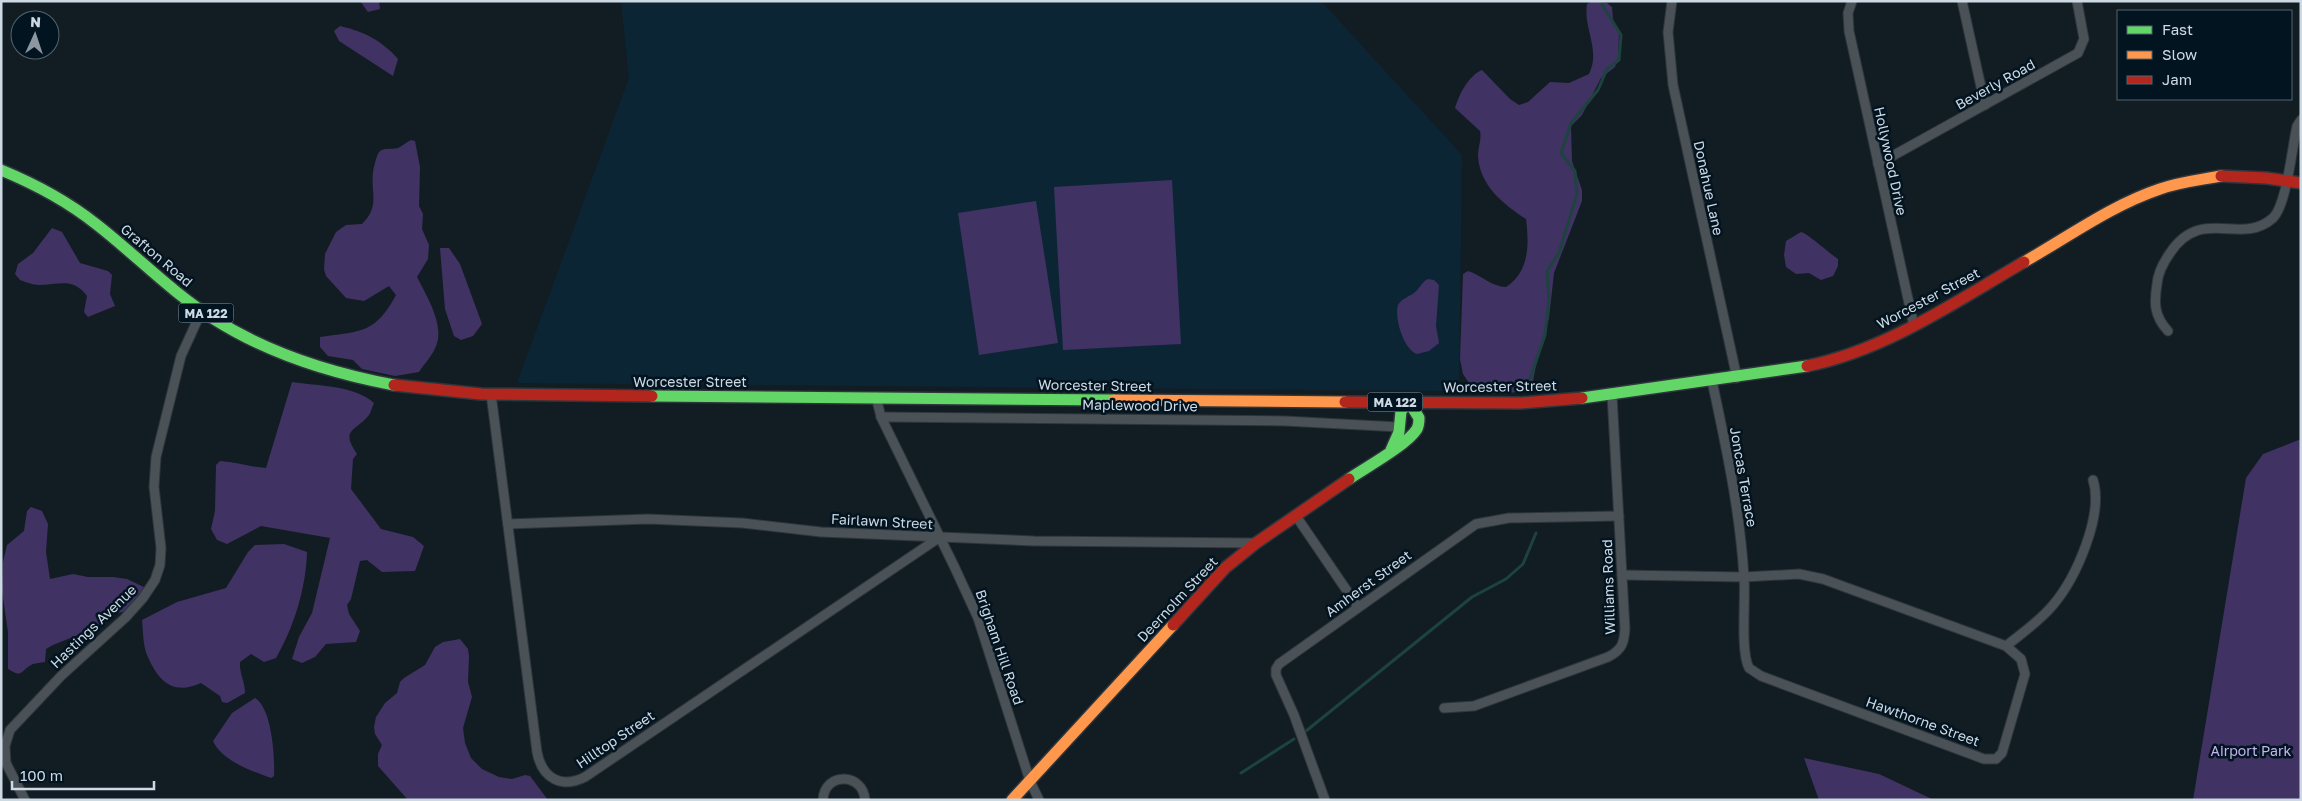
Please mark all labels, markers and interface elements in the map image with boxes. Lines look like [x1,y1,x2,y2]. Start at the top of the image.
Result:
north arrow [10,10,60,60]
legend [2117,10,2292,100]
text: N [30,13,41,30]
text: Fast [2162,20,2193,38]
text: Slow [2162,45,2197,63]
street label: Beverly Road [1952,55,2038,113]
text: Jam [2162,70,2192,88]
street label: Hollywood Drive [1871,105,1911,217]
street label: Donahue Lane [1691,139,1727,237]
street label: Grafton Road [118,220,196,290]
street label: Worcester Street [1874,264,1982,332]
road number: MA 122 [178,304,234,322]
street label: Worcester Street [633,373,747,390]
street label: Worcester Street [1038,376,1152,394]
street label: Worcester Street [1443,377,1557,395]
road number: MA 122 [1368,392,1422,412]
street label: Maplewood Drive [1082,395,1198,415]
street label: Joncas Terrace [1727,426,1761,528]
street label: Fairlawn Street [830,510,934,532]
street label: Williams Road [1598,539,1618,635]
street label: Amherst Street [1322,546,1414,620]
street label: Deernolm Street [1133,553,1221,645]
street label: Hastings Avenue [46,581,140,671]
street label: Brigham Hill Road [972,587,1028,707]
street label: Hawthorne Street [1864,693,1982,749]
street label: Hilltop Street [573,707,657,771]
park label: Airport Park [2211,742,2291,759]
scale bar [12,758,155,790]
text: 100 m [20,766,63,784]

